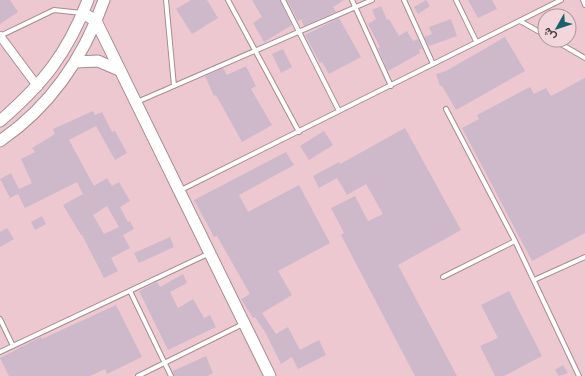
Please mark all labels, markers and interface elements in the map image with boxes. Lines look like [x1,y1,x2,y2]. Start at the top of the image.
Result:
north arrow [537,8,577,48]
text: ش [540,25,559,43]

